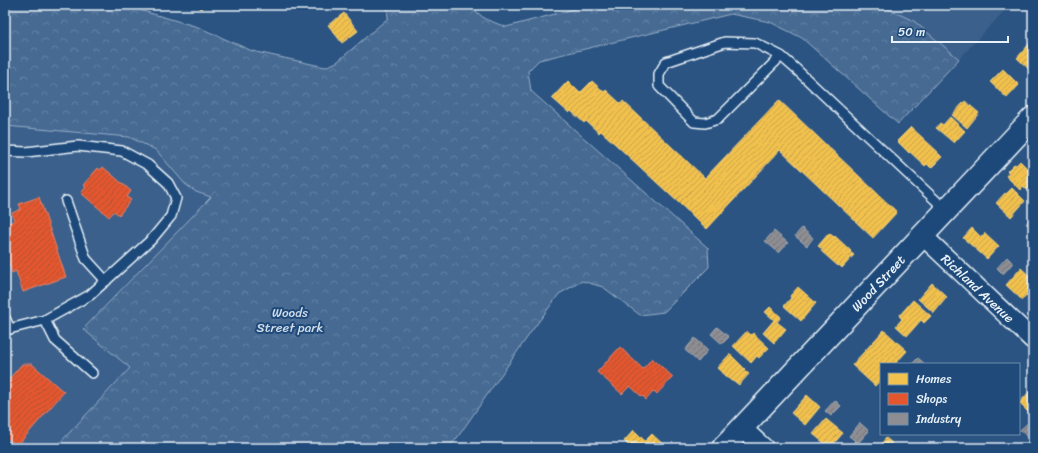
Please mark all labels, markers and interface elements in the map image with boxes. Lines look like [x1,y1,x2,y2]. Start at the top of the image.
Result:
scale bar [892,18,1008,44]
text: 50 m [898,21,925,43]
street label: Richland Avenue [936,248,1020,329]
street label: Wood Street [846,249,911,317]
park label: Woods Street park [257,301,323,339]
legend [880,363,1020,435]
text: Homes [916,368,952,390]
text: Shops [916,388,947,410]
text: Industry [915,408,962,430]

